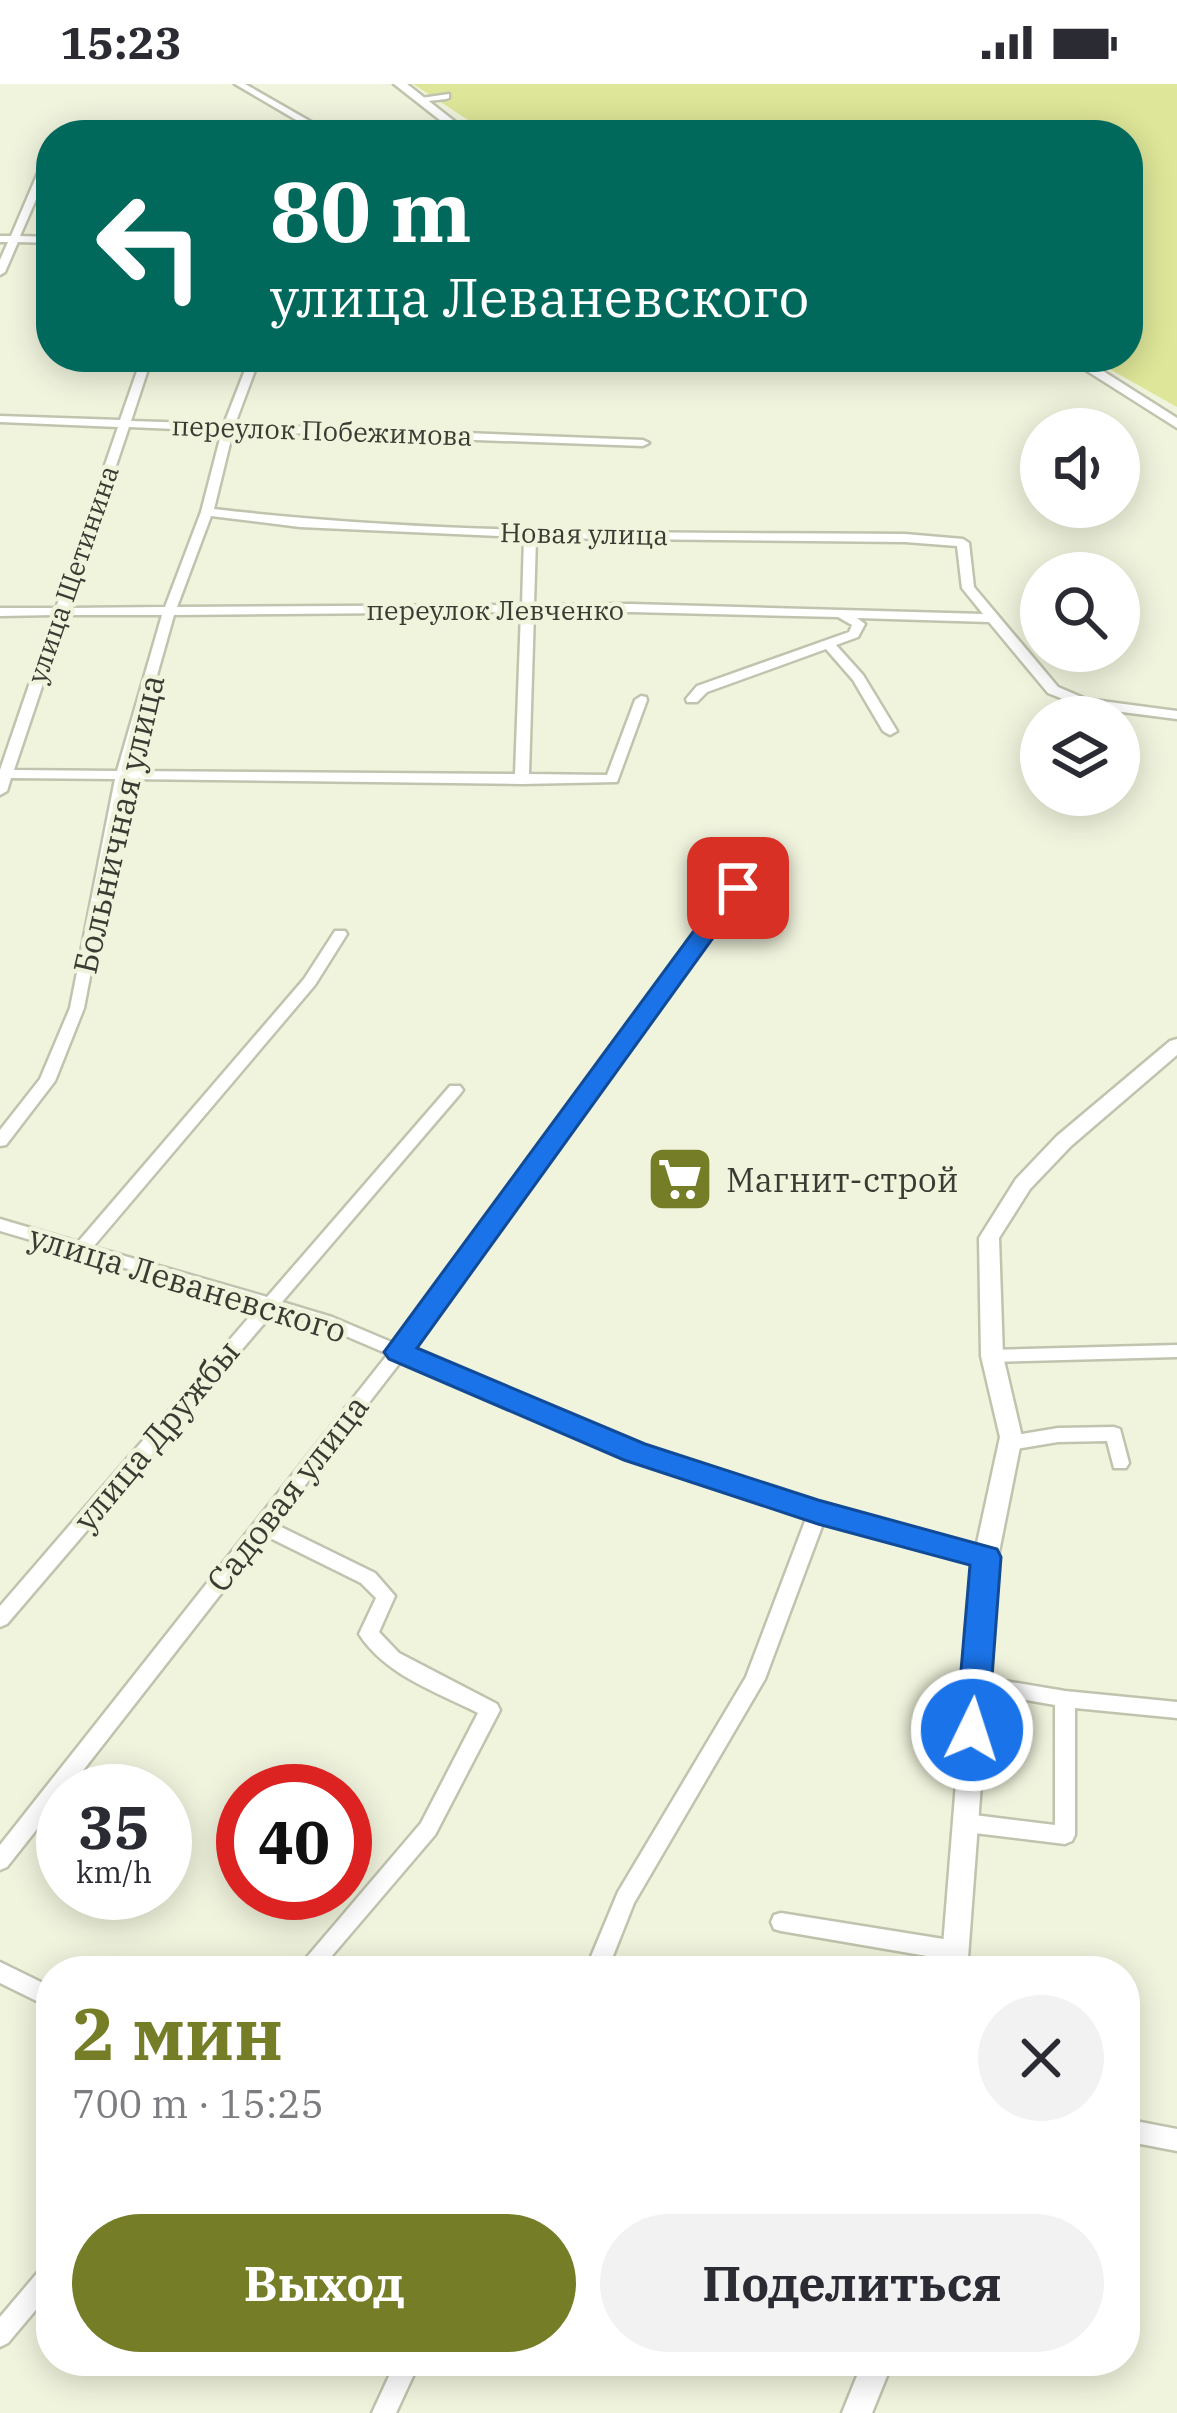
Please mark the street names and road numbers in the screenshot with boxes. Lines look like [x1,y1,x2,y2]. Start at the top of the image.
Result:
street label: переулок Побежимова [171,407,473,453]
street label: улица Щетинина [18,460,126,688]
street label: Новая улица [500,514,668,552]
street label: переулок Левченко [366,592,624,627]
street label: Больничная улица [63,670,173,978]
street label: улица Леваневского [24,1214,352,1352]
street label: улица Дружбы [63,1331,249,1539]
street label: Садовая улица [197,1386,377,1600]

